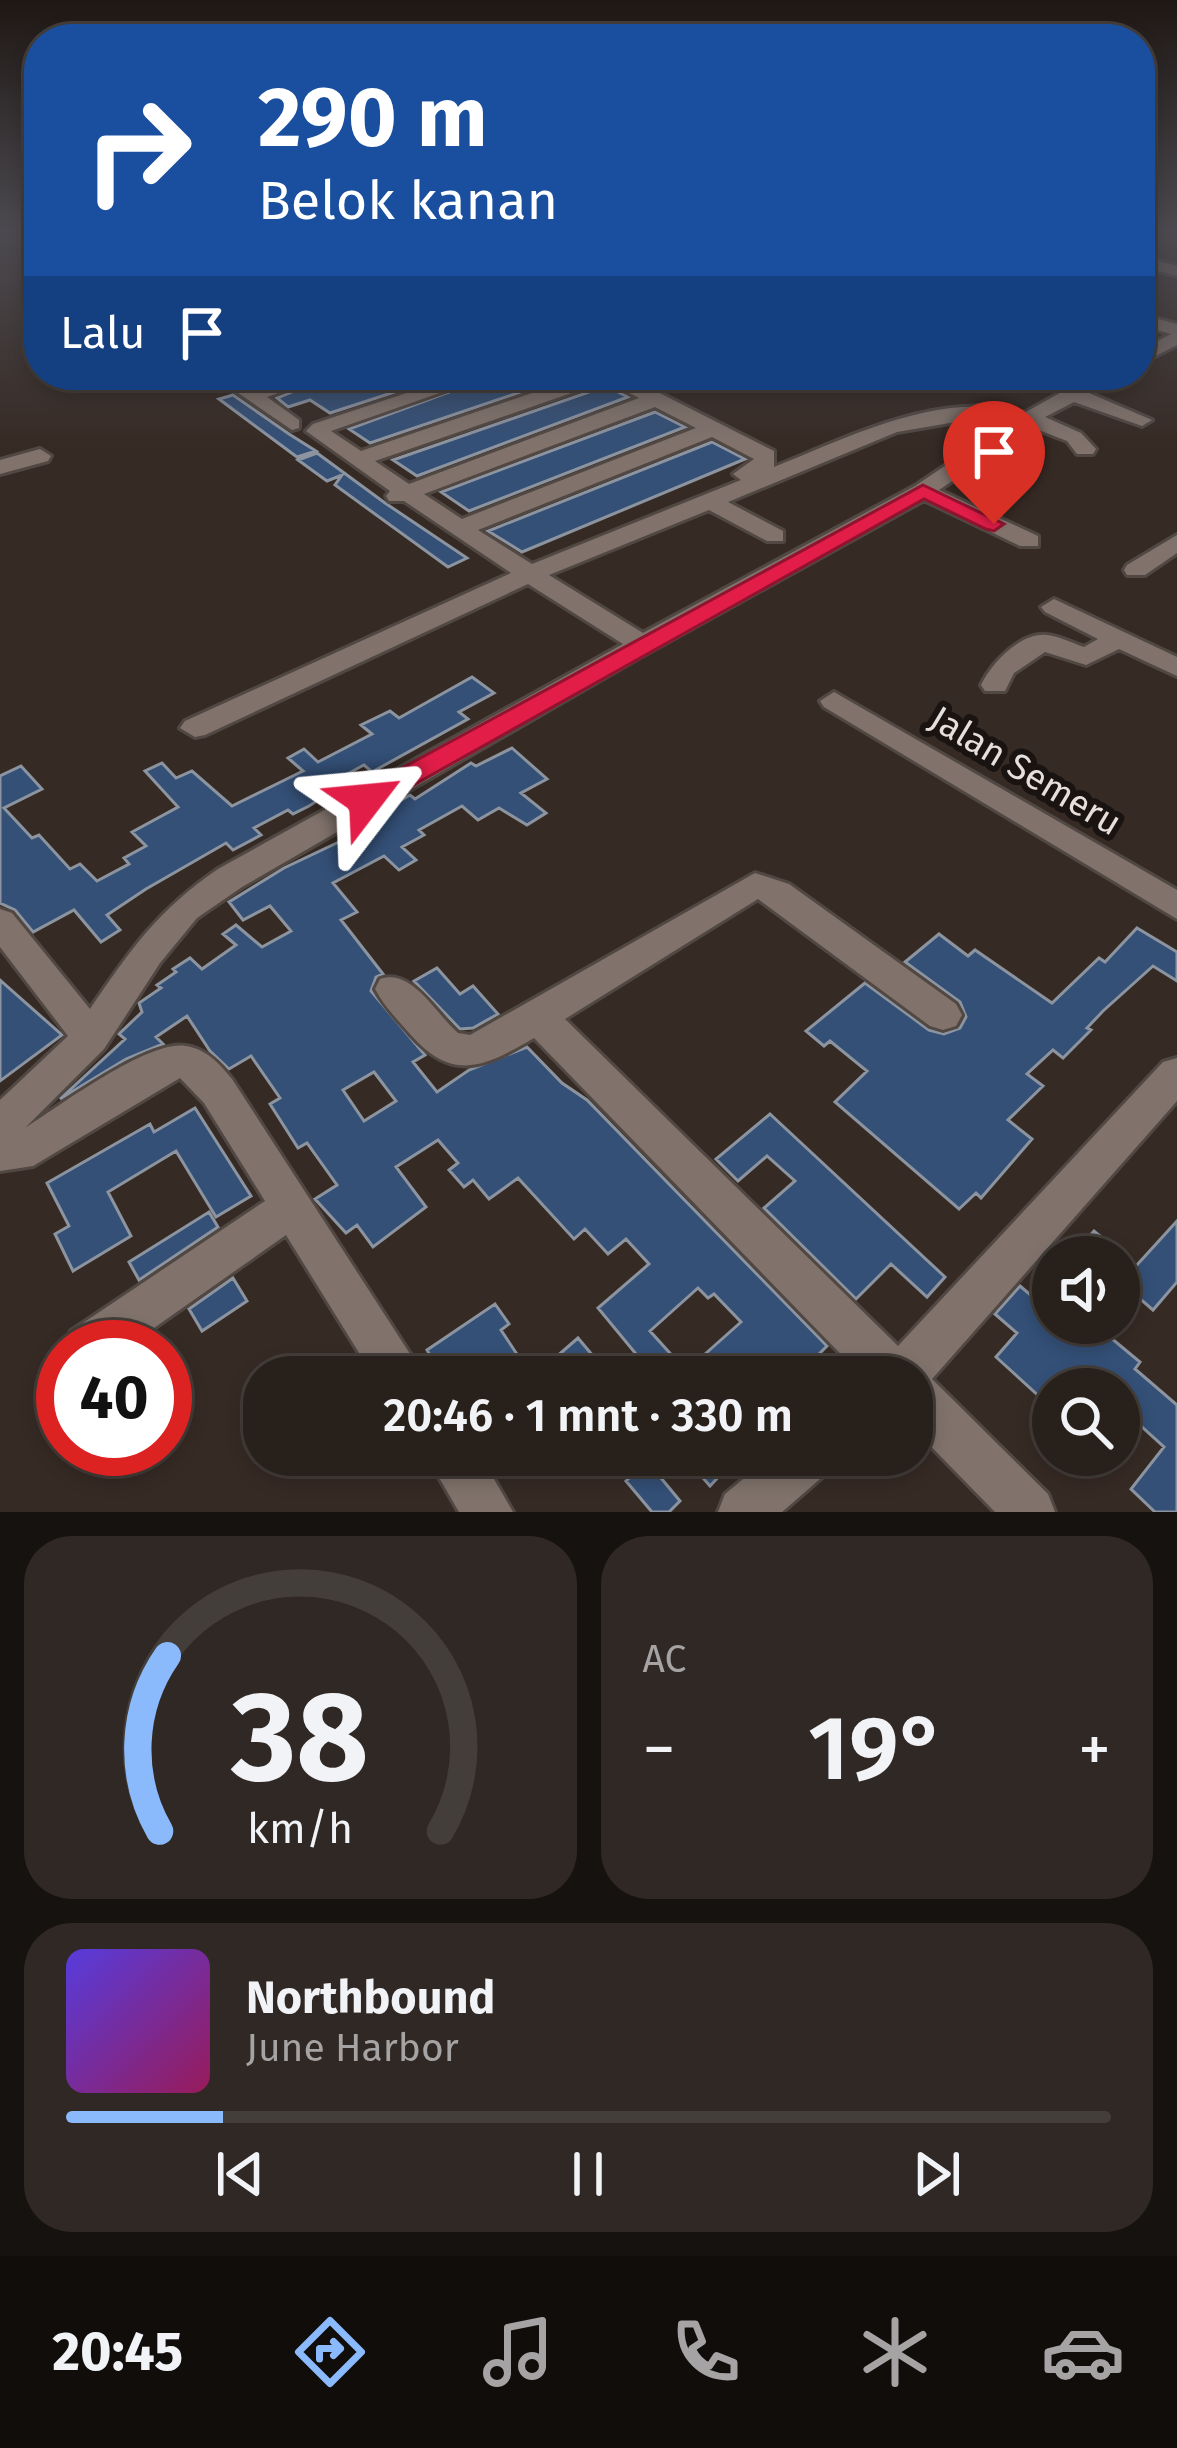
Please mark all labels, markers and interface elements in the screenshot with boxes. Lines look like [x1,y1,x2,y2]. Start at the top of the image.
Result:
text: 290 m [258,67,488,168]
icon: right [60,72,216,228]
text: Belok kanan [258,169,558,233]
icon: arrive [169,300,235,366]
text: Lalu [60,306,145,360]
pin [943,401,1045,524]
icon: arrive [961,419,1027,485]
street label: Jalan Semeru [922,697,1129,845]
position arrow [303,737,429,863]
map controls [1032,1236,1140,1476]
button: sound [1032,1236,1140,1344]
speed limit sign: 40 [36,1320,192,1476]
button: search [1032,1368,1140,1476]
text: 20:46 · 1 mnt · 330 m [383,1389,793,1443]
text: AC [643,1636,686,1682]
text: 38 [231,1663,369,1813]
text: 19° [808,1695,946,1803]
text: − [643,1710,676,1789]
text: + [1078,1710,1111,1789]
text: km/h [247,1802,353,1853]
text: Northbound [246,1971,495,2025]
text: June Harbor [246,2025,459,2071]
icon: previous [207,2141,273,2207]
icon: pause [555,2141,621,2207]
icon: next [904,2141,970,2207]
icon: directions [288,2310,372,2394]
icon: music [476,2310,560,2394]
icon: phone [664,2310,748,2394]
icon: climate [853,2310,937,2394]
icon: car [1041,2310,1125,2394]
text: 20:45 [52,2320,183,2384]

